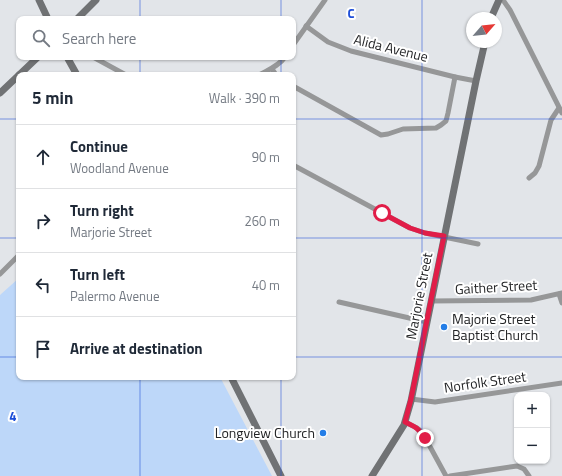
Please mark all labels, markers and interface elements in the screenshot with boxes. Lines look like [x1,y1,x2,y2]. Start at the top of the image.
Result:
text: C [347,3,355,23]
north arrow [466,12,502,48]
search box [16,16,296,60]
icon: search [30,27,52,49]
text: Search here [62,27,136,50]
street label: Alida Avenue [352,28,431,67]
text: 5 min [32,85,73,111]
text: Walk · 390 m [209,88,280,108]
text: Continue [70,135,128,158]
icon: ahead [32,146,54,168]
text: 90 m [252,147,280,167]
text: Woodland Avenue [70,158,169,178]
text: Turn right [70,199,134,222]
route start [373,204,391,222]
icon: right [32,210,54,232]
text: 260 m [244,211,280,231]
text: Marjorie Street [70,222,152,242]
street label: Marjorie Street [400,251,437,341]
text: Turn left [70,263,125,286]
icon: left [32,274,54,296]
street label: Gaither Street [454,274,538,299]
text: 40 m [252,275,280,295]
text: Palermo Avenue [70,286,159,306]
place label: Majorie Street Baptist Church [452,308,538,345]
marker: Majorie Street Baptist Church [439,322,449,332]
text: Arrive at destination [70,337,203,360]
icon: arrive [32,338,54,360]
street label: Norfolk Street [443,365,527,398]
map controls [514,392,550,464]
button: + [514,392,550,428]
text: 4 [9,406,17,426]
place label: Longview Church [215,422,315,443]
marker: Longview Church [318,428,328,438]
button: − [514,428,550,464]
route end [416,429,434,447]

